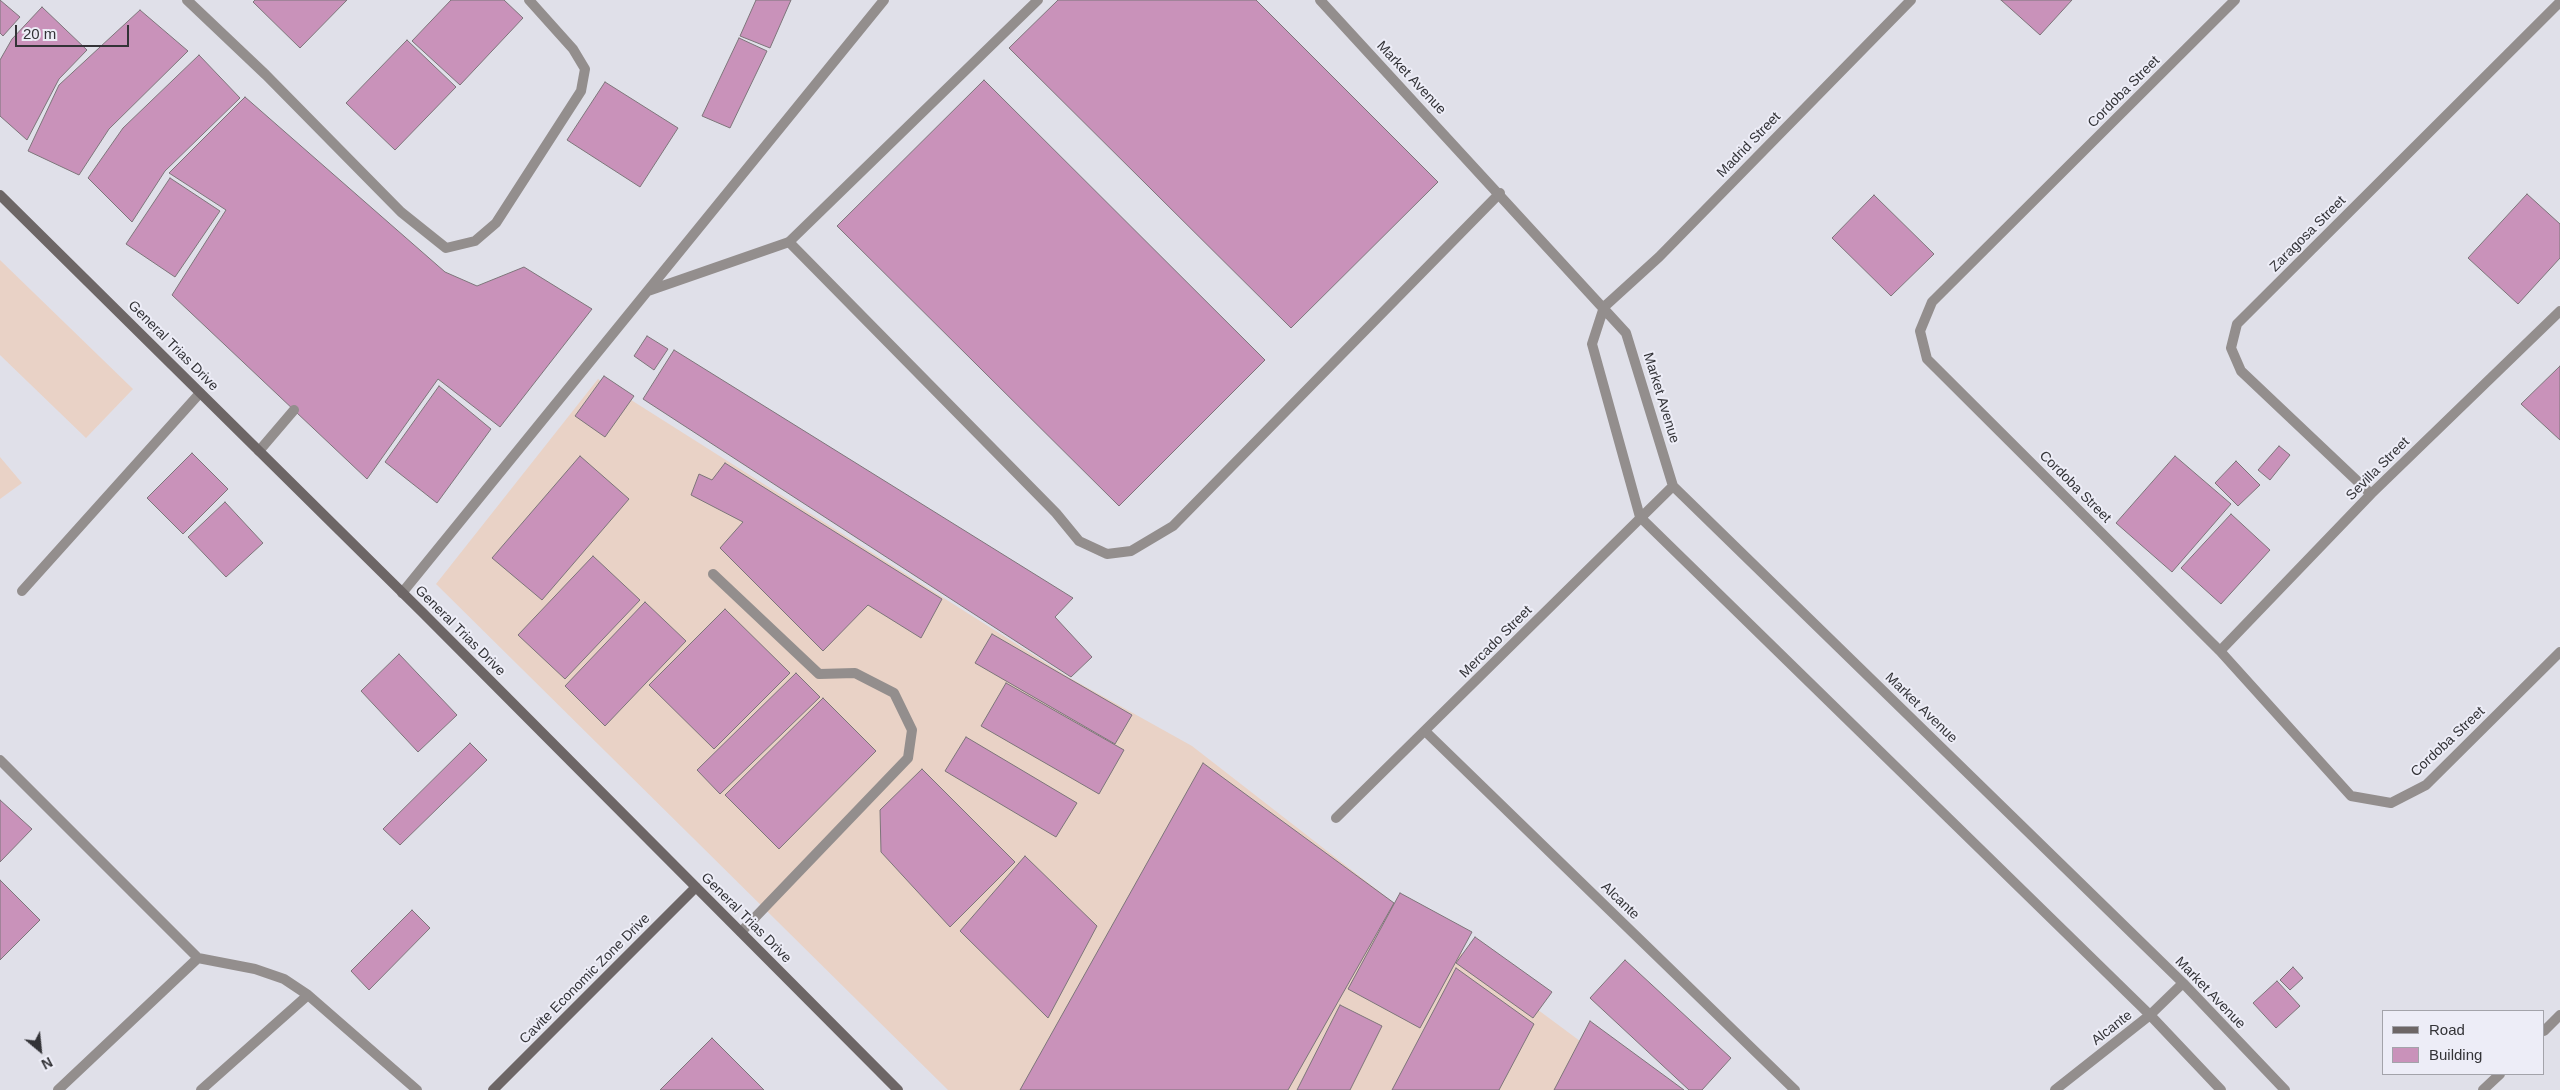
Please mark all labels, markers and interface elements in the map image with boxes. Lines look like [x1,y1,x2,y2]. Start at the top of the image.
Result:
scale bar [18,15,131,47]
text: 20 m [23,25,56,42]
street label: Market Avenue [1373,38,1449,118]
street label: Cordoba Street [2084,52,2164,132]
street label: Madrid Street [1714,109,1784,181]
street label: Zaragosa Street [2267,193,2349,275]
street label: General Trias Drive [124,297,222,395]
street label: Market Avenue [1639,351,1683,445]
street label: Sevilla Street [2343,434,2413,504]
street label: Cordoba Street [2035,447,2115,527]
street label: General Trias Drive [411,582,509,680]
street label: Mercado Street [1456,602,1536,682]
street label: Market Avenue [1881,669,1961,747]
street label: Cordoba Street [2408,703,2488,781]
street label: General Trias Drive [697,869,795,967]
street label: Alcante [1597,879,1643,923]
street label: Cavite Economic Zone Drive [516,910,654,1048]
street label: Market Avenue [2171,953,2249,1033]
street label: Alcante [2088,1007,2136,1049]
legend [2382,1010,2545,1075]
text: Road [2429,1021,2465,1038]
north arrow [15,1025,65,1075]
text: Building [2429,1046,2482,1063]
text: N [39,1054,55,1073]

